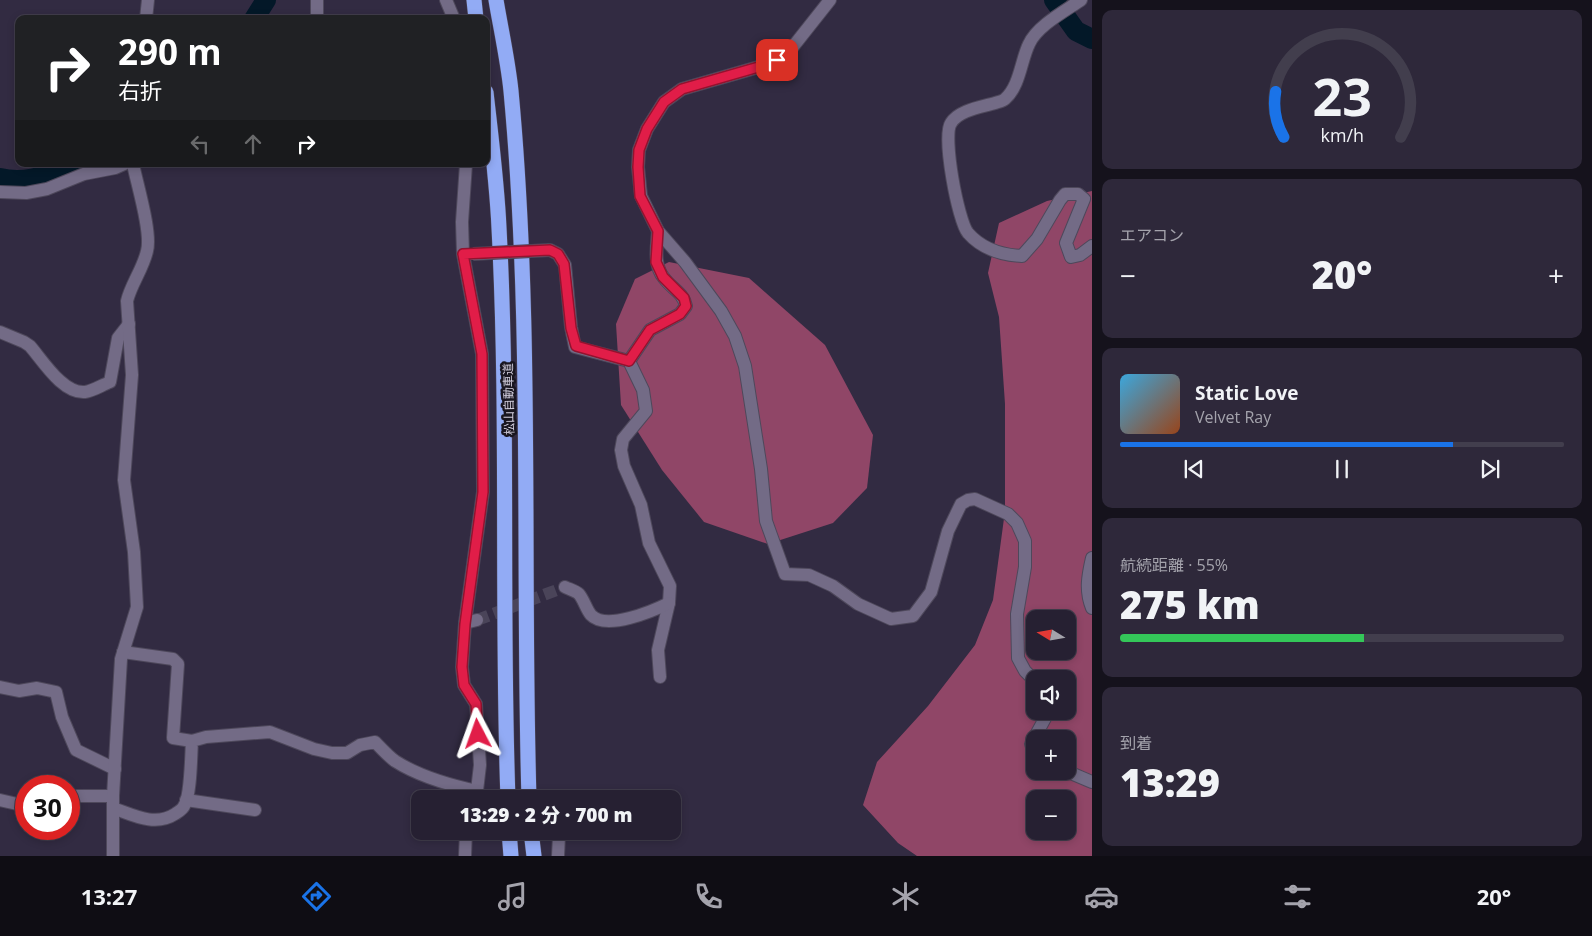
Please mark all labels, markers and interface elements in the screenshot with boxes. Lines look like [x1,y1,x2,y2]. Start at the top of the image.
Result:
text: 290 m [118,28,222,75]
icon: right [35,35,100,100]
pin [756,39,798,81]
icon: arrive [763,46,791,74]
text: 23 [1312,60,1372,131]
text: 右折 [118,75,162,105]
text: km/h [1320,123,1364,147]
icon: left [186,130,214,158]
icon: ahead [239,130,267,158]
icon: right [292,130,320,158]
text: エアコン [1120,224,1184,246]
text: 20° [1312,248,1372,300]
text: − [1120,256,1136,294]
text: + [1548,256,1564,294]
street label: 松山自動車道 [499,363,518,435]
text: Static Love [1195,380,1298,406]
text: Velvet Ray [1195,406,1271,428]
icon: previous [1180,455,1208,483]
icon: pause [1328,455,1356,483]
icon: next [1476,455,1504,483]
text: 航続距離 · 55% [1120,554,1228,576]
text: 275 km [1120,578,1260,630]
north arrow [1026,610,1076,660]
map controls [1026,610,1076,840]
button: sound [1026,670,1076,720]
position arrow [451,707,503,759]
button: + [1026,730,1076,780]
text: 到着 [1120,732,1152,754]
text: 13:29 [1120,756,1220,808]
speed limit sign: 30 [15,775,80,840]
button: − [1026,790,1076,840]
text: 13:29 · 2 分 · 700 m [459,802,633,828]
icon: directions [299,879,334,914]
icon: music [495,879,530,914]
icon: phone [691,879,726,914]
icon: climate [888,879,923,914]
icon: car [1084,879,1119,914]
icon: filters [1280,879,1315,914]
text: 13:27 [81,881,137,911]
text: 20° [1477,881,1511,911]

